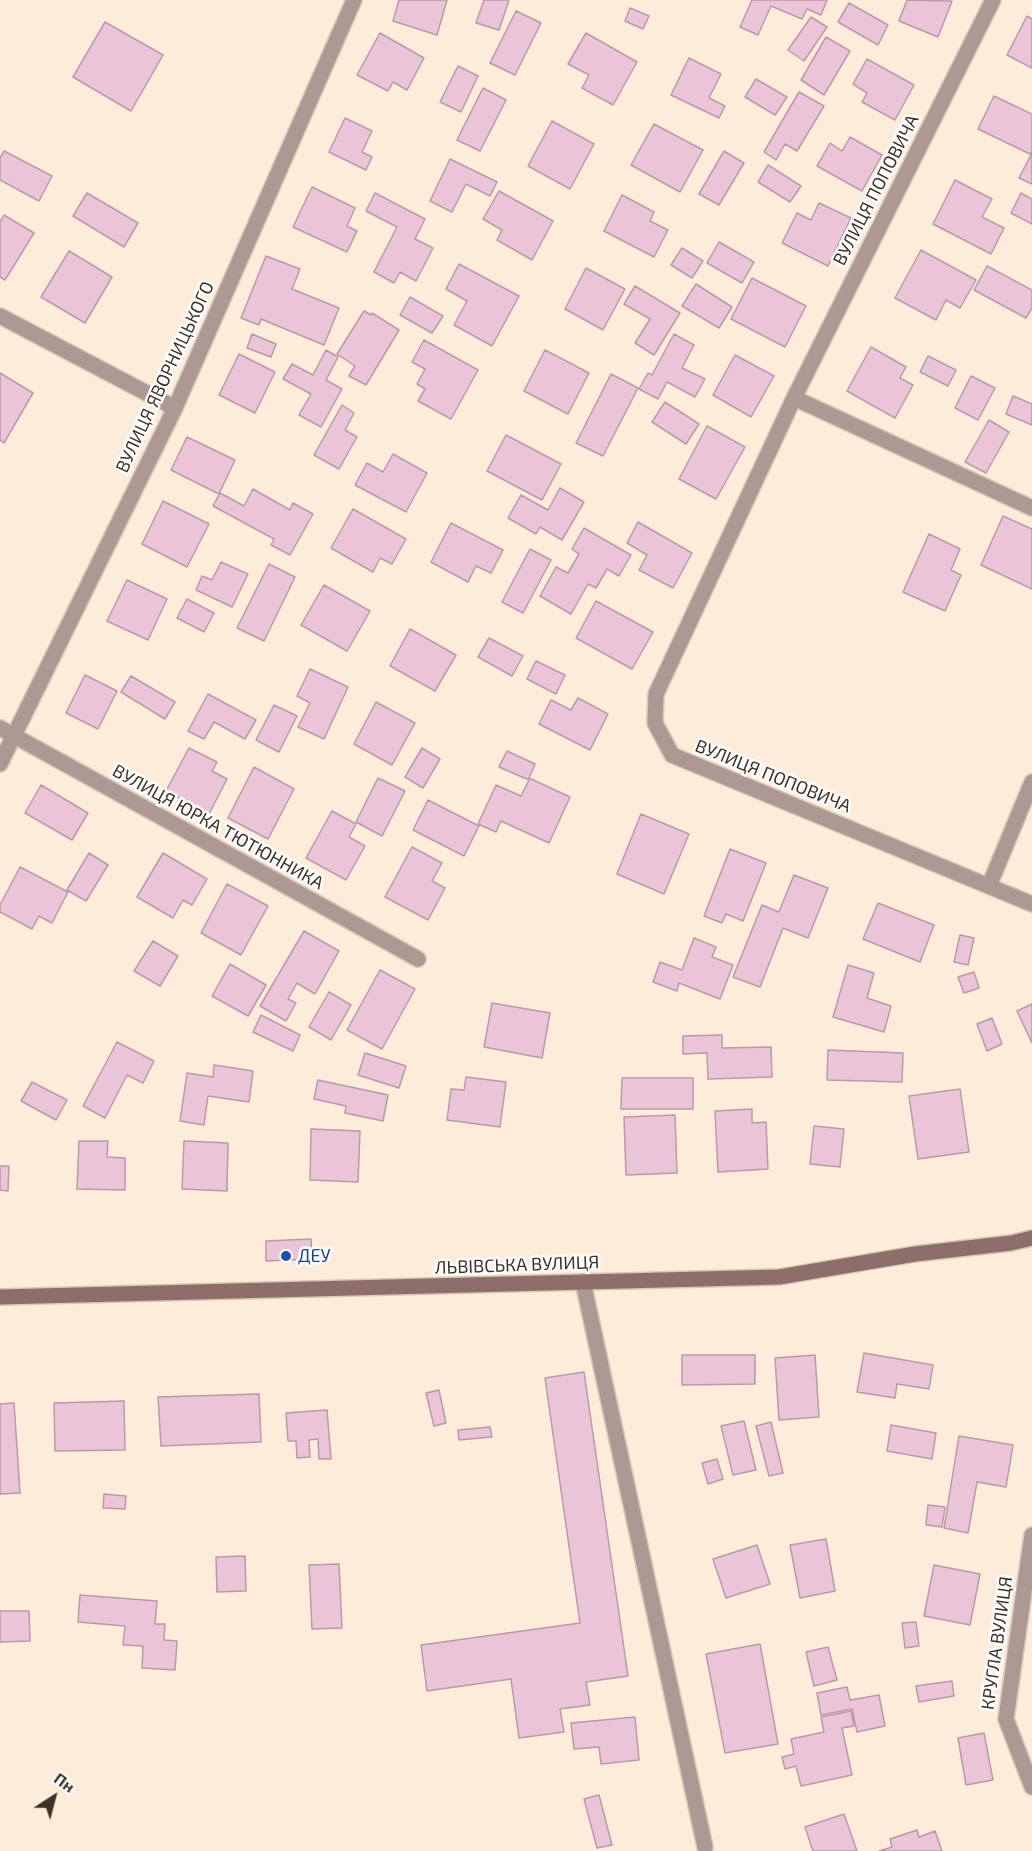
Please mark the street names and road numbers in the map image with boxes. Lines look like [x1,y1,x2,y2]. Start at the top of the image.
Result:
street label: ВУЛИЦЯ ПОПОВИЧА [829,111,923,269]
street label: ВУЛИЦЯ ЯВОРНИЦЬКОГО [111,278,219,476]
street label: ВУЛИЦЯ ПОПОВИЧА [692,735,854,817]
street label: ВУЛИЦЯ ЮРКА ТЮТЮННИКА [109,760,327,894]
street label: ЛЬВІВСЬКА ВУЛИЦЯ [434,1251,600,1279]
street label: КРУГЛА ВУЛИЦЯ [977,1575,1017,1711]

